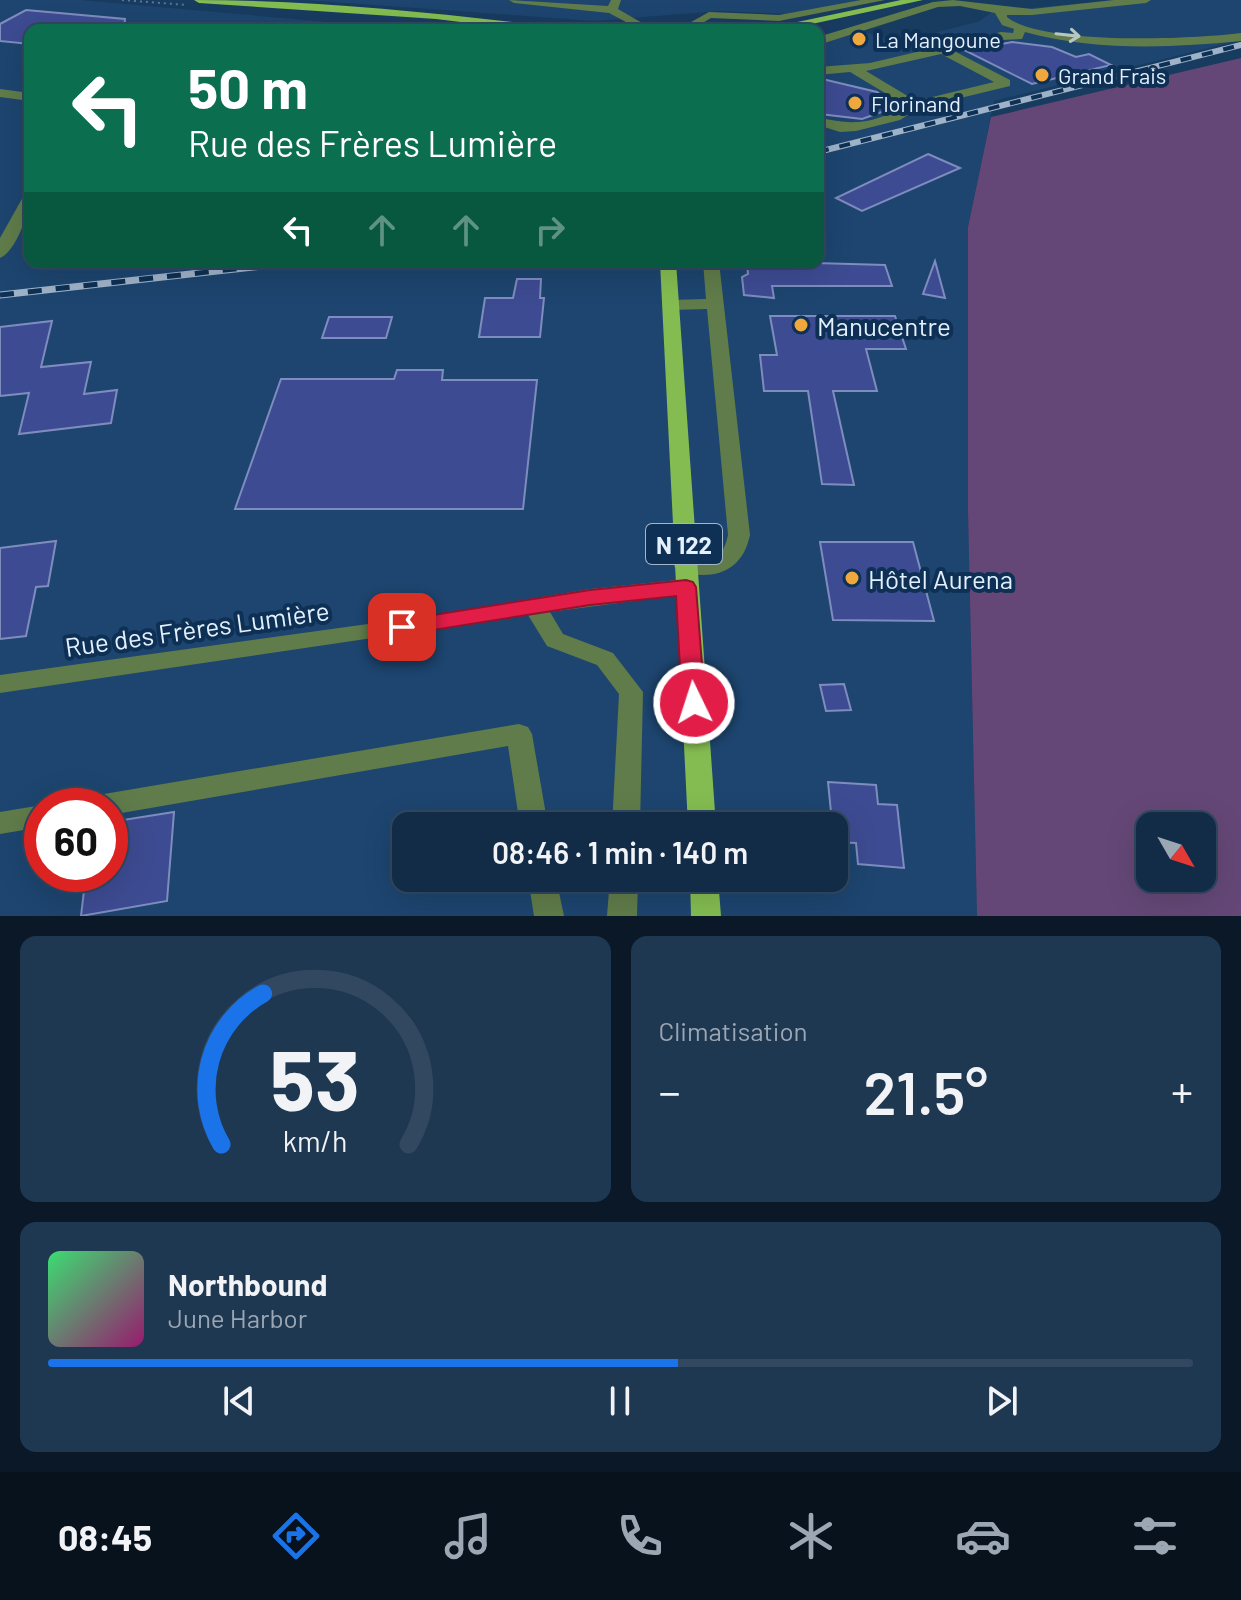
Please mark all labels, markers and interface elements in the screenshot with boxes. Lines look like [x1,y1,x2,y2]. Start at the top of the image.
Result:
place label: La Mangoune [875,26,1001,52]
one-way arrow [1054,28,1081,43]
marker: La Mangoune [850,30,868,48]
text: 50 m [188,53,308,120]
icon: left [56,56,160,160]
place label: Grand Frais [1058,62,1166,88]
marker: Grand Frais [1033,66,1051,84]
place label: Florinand [871,90,961,116]
marker: Florinand [846,94,864,112]
text: Rue des Frères Lumière [188,121,557,164]
icon: left [276,208,320,252]
icon: ahead [360,208,404,252]
icon: ahead [444,208,488,252]
icon: right [528,208,572,252]
place label: Manucentre [817,310,951,341]
marker: Manucentre [792,316,810,334]
road number: N 122 [646,524,722,564]
place label: Hôtel Aurena [868,563,1013,594]
marker: Hôtel Aurena [843,569,861,587]
pin [368,593,436,661]
street label: Rue des Frères Lumière [63,594,331,662]
icon: arrive [380,605,424,649]
position arrow [652,661,736,745]
speed limit sign: 60 [24,788,128,892]
north arrow [1136,812,1216,892]
map controls [1136,812,1216,892]
text: 08:46 · 1 min · 140 m [492,834,748,870]
text: Climatisation [659,1015,808,1046]
text: 53 [270,1028,360,1128]
text: 21.5° [863,1055,988,1127]
text: − [659,1064,681,1117]
text: + [1171,1064,1193,1117]
text: km/h [283,1123,348,1158]
text: Northbound [168,1266,327,1302]
text: June Harbor [168,1302,307,1333]
icon: previous [217,1379,261,1423]
icon: pause [598,1379,642,1423]
icon: next [980,1379,1024,1423]
icon: directions [268,1508,324,1564]
icon: music [440,1508,496,1564]
icon: phone [612,1508,668,1564]
icon: climate [783,1508,839,1564]
icon: car [955,1508,1011,1564]
icon: filters [1127,1508,1183,1564]
text: 08:45 [58,1515,152,1558]

